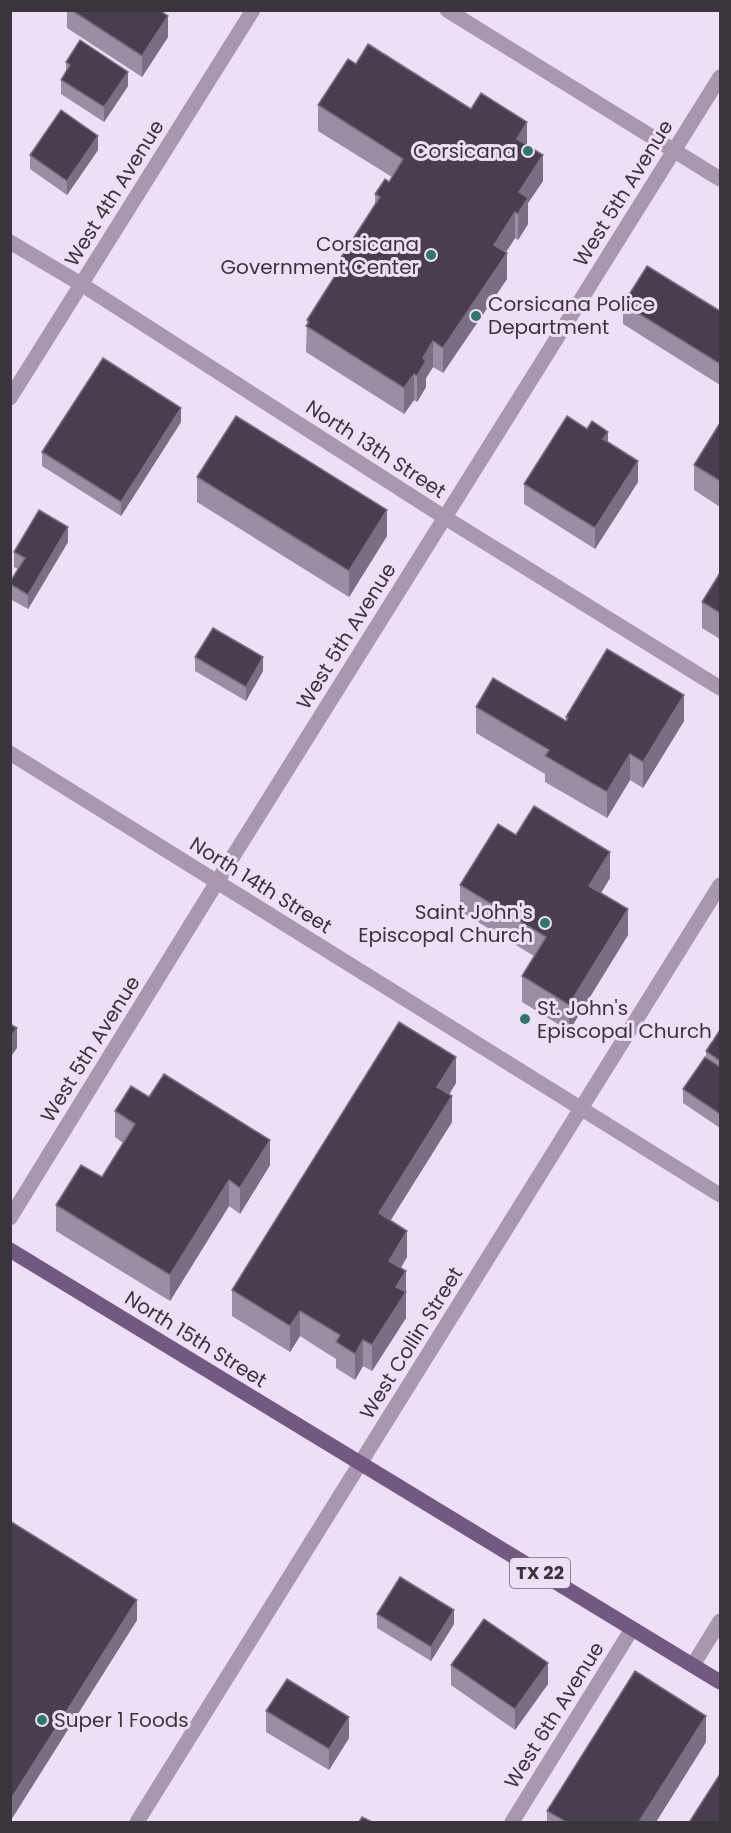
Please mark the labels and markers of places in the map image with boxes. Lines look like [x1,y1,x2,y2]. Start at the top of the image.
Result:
place label: Corsicana [413,137,516,165]
marker: Corsicana [521,144,535,158]
place label: Corsicana Government Center [221,230,419,281]
marker: Corsicana Government Center [424,248,438,262]
place label: Corsicana Police Department [488,290,655,341]
marker: Corsicana Police Department [469,309,483,323]
place label: Saint John's Episcopal Church [358,898,533,949]
marker: Saint John's Episcopal Church [538,916,552,930]
place label: St. John's Episcopal Church [537,994,712,1045]
marker: St. John's Episcopal Church [518,1012,532,1026]
place label: Super 1 Foods [54,1706,189,1734]
marker: Super 1 Foods [35,1713,49,1727]

